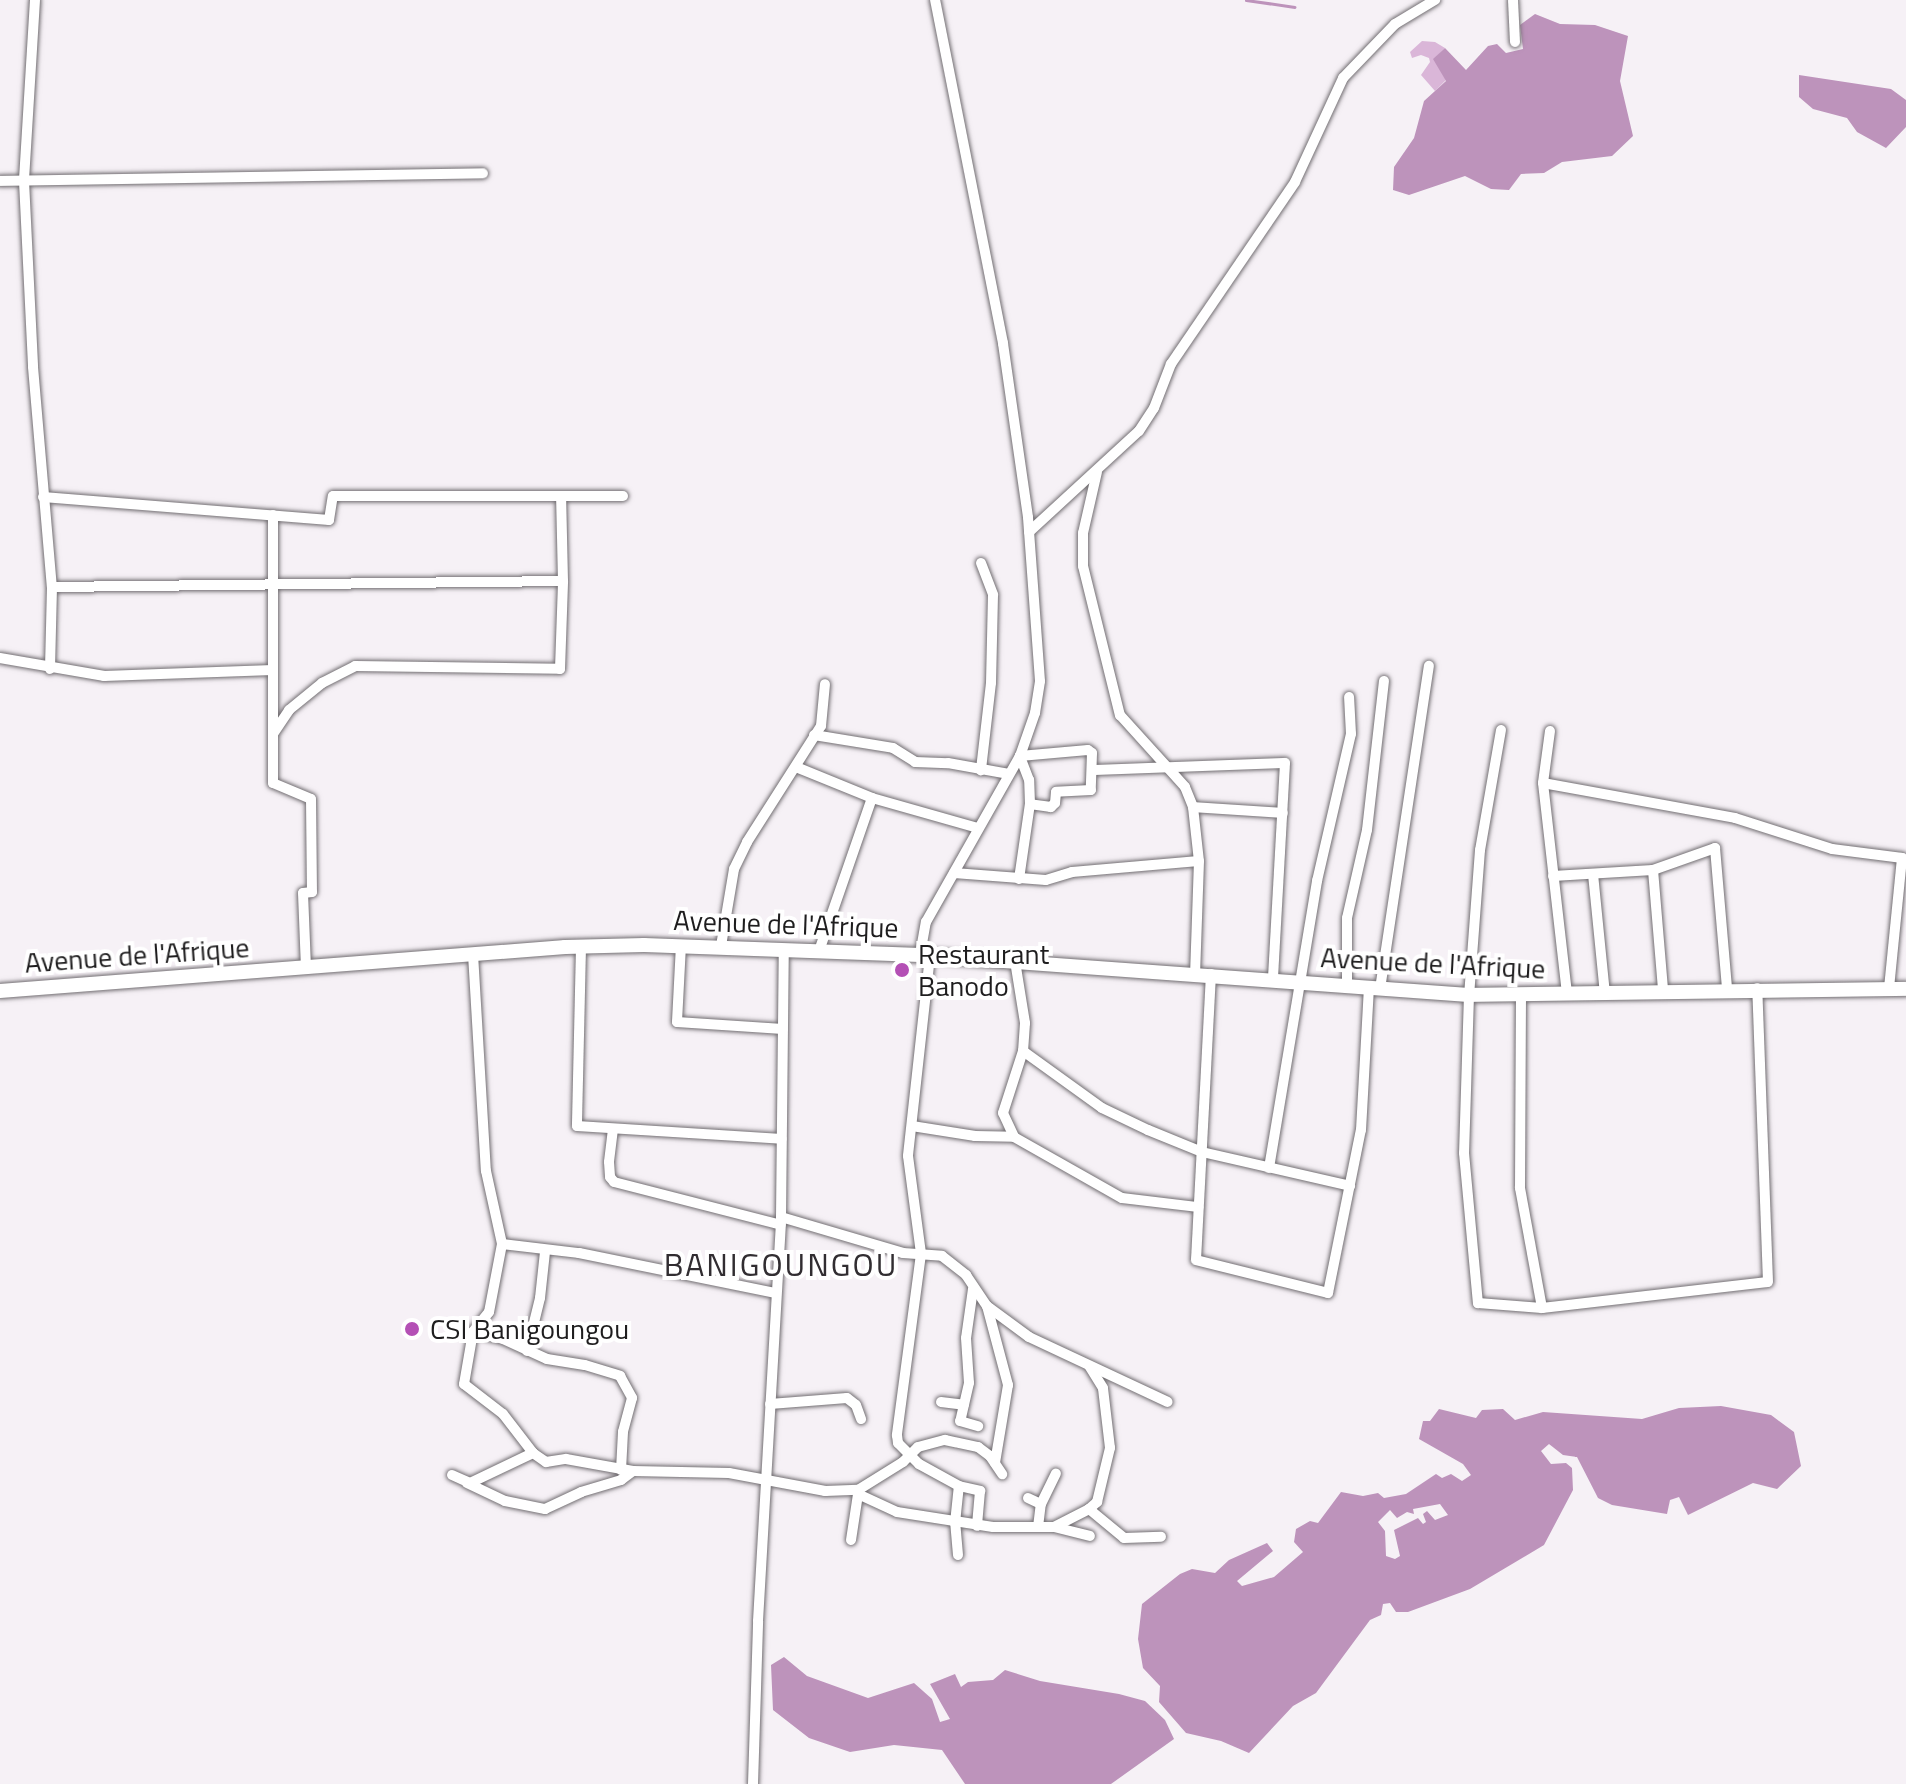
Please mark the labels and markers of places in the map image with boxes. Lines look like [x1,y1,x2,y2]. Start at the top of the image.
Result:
place label: Restaurant Banodo [918,937,1049,1003]
marker: Restaurant Banodo [893,961,911,979]
place label: CSI Banigoungou [430,1312,629,1346]
marker: CSI Banigoungou [401,1318,423,1340]

